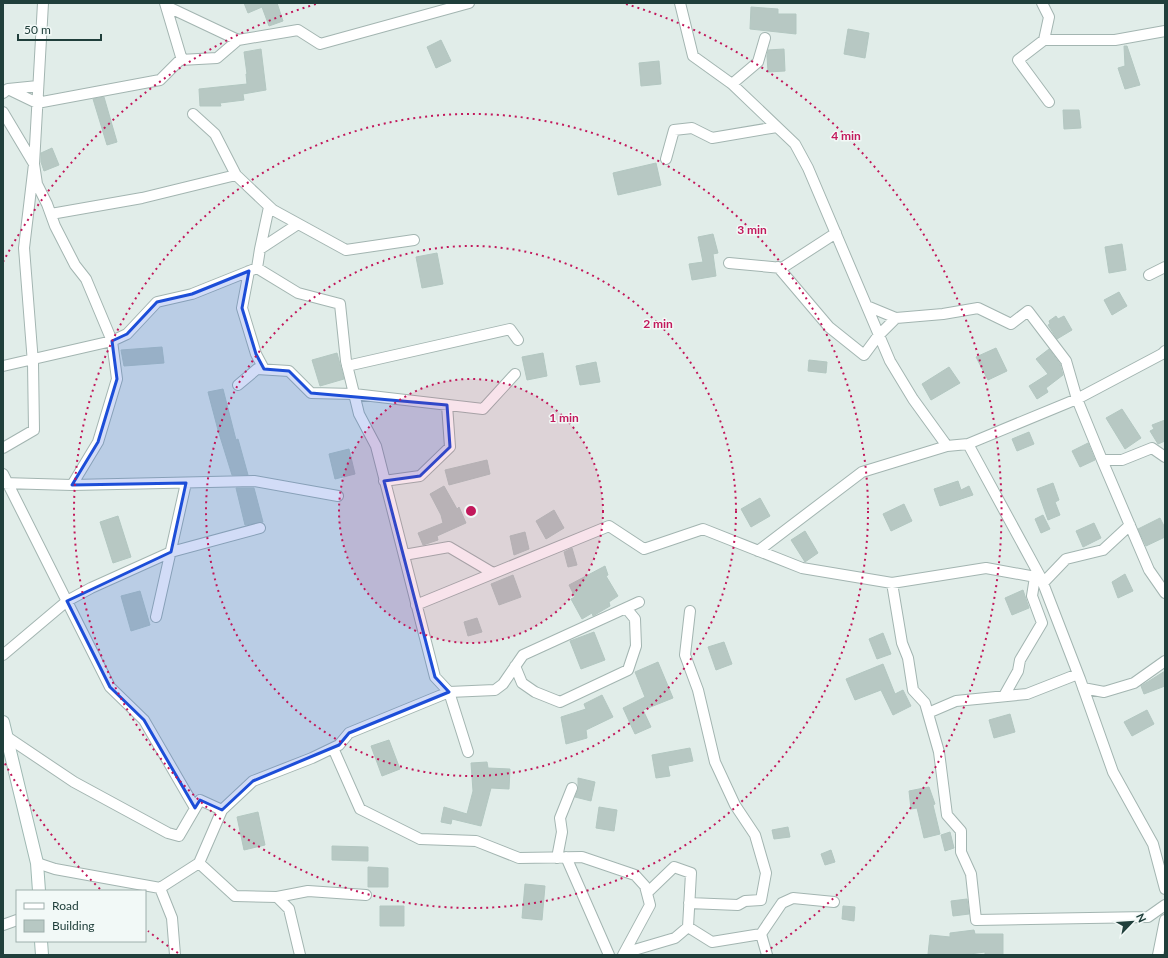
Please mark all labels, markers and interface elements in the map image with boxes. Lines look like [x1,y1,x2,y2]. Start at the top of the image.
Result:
scale bar [18,16,101,42]
text: 50 m [24,22,51,37]
text: 4 min [831,128,861,143]
text: 3 min [737,222,767,237]
text: 2 min [643,316,673,331]
text: 1 min [549,410,579,425]
centre of rings [464,504,478,518]
legend [16,890,146,942]
text: Road [52,898,79,913]
north arrow [1112,902,1152,942]
text: N [1134,911,1149,924]
text: Building [52,918,95,933]

